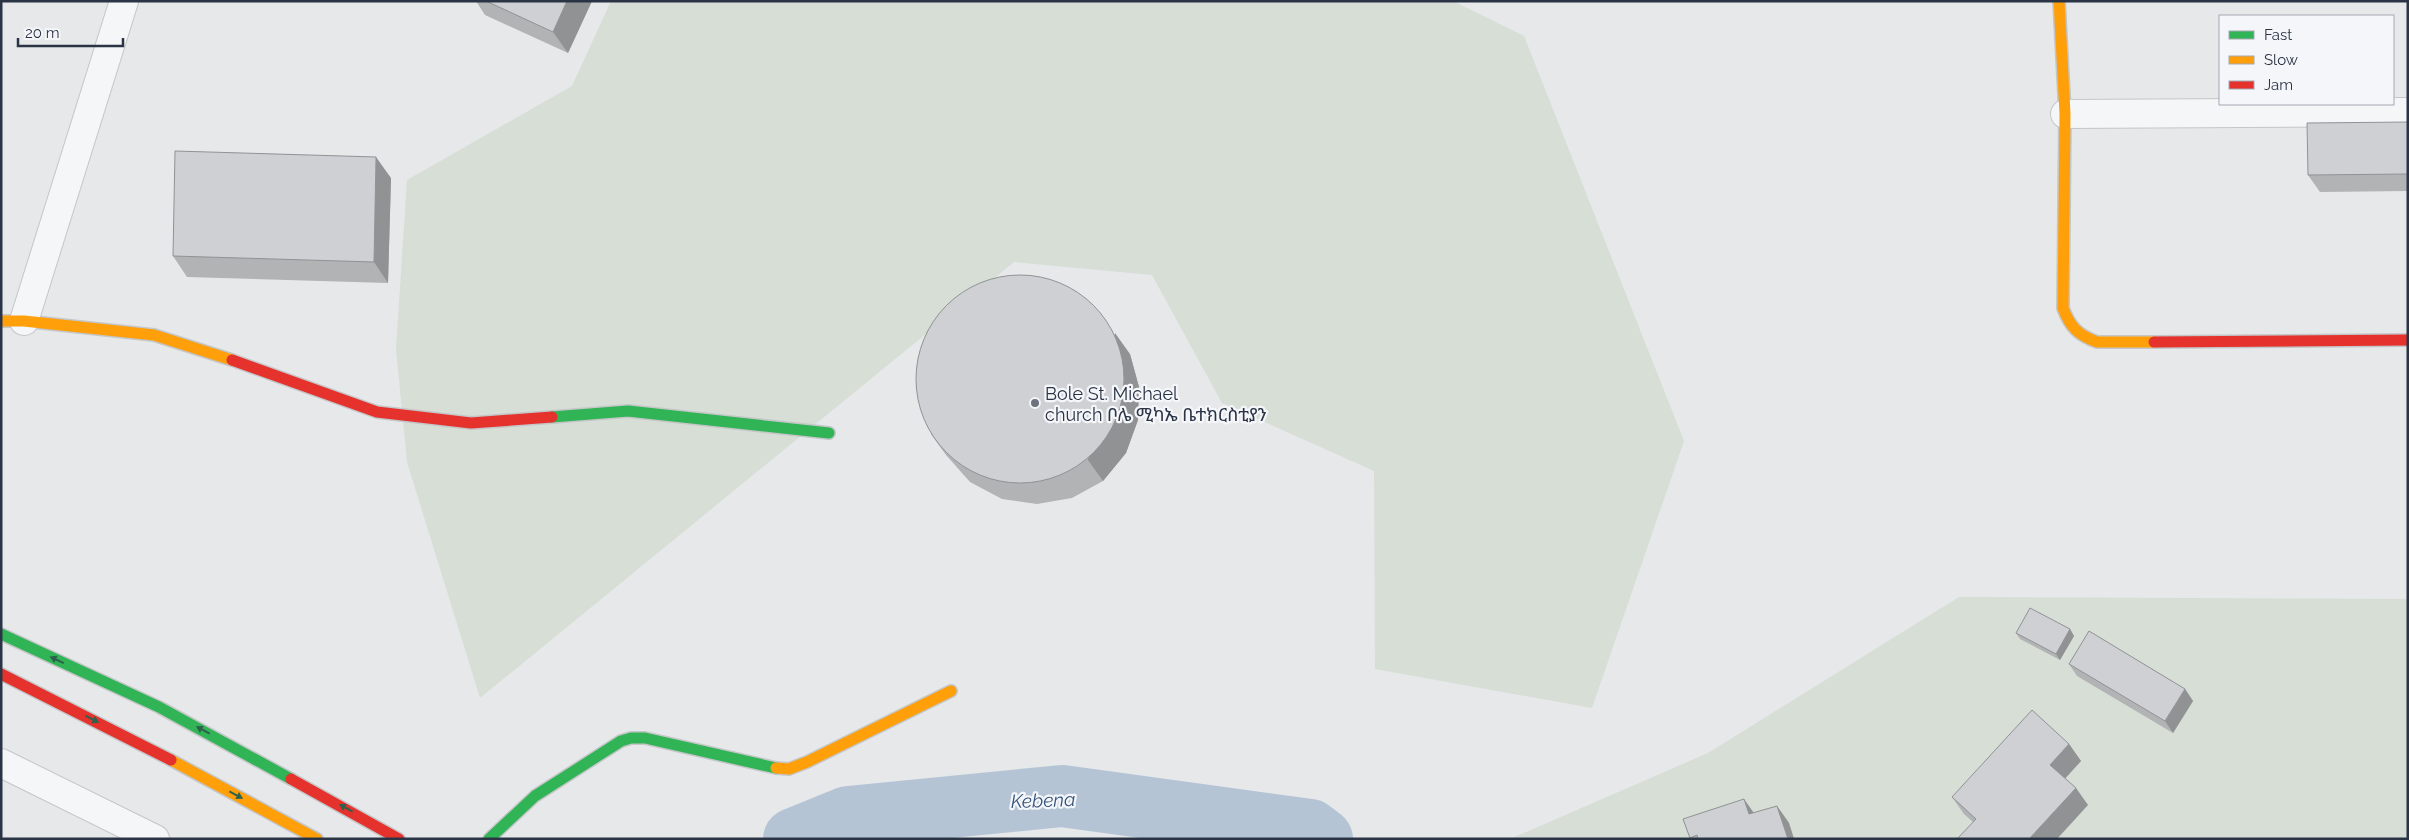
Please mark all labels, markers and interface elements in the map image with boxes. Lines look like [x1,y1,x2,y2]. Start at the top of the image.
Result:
scale bar [18,15,122,47]
legend [2219,15,2394,105]
text: 20 m [25,24,60,42]
text: Fast [2264,26,2292,44]
text: Slow [2264,51,2298,69]
text: Jam [2264,76,2293,94]
place label: Bole St. Michael church ቦሌ ሚካኤ ቤተክርስቲያን [1045,383,1267,425]
marker: Bole St. Michael church ቦሌ ሚካኤ ቤተክርስቲያን [1029,397,1041,409]
one-way arrow [50,655,64,663]
one-way arrow [85,715,99,723]
one-way arrow [196,726,211,734]
water label: Kebena [1010,788,1076,812]
one-way arrow [229,790,243,799]
one-way arrow [339,804,352,813]

